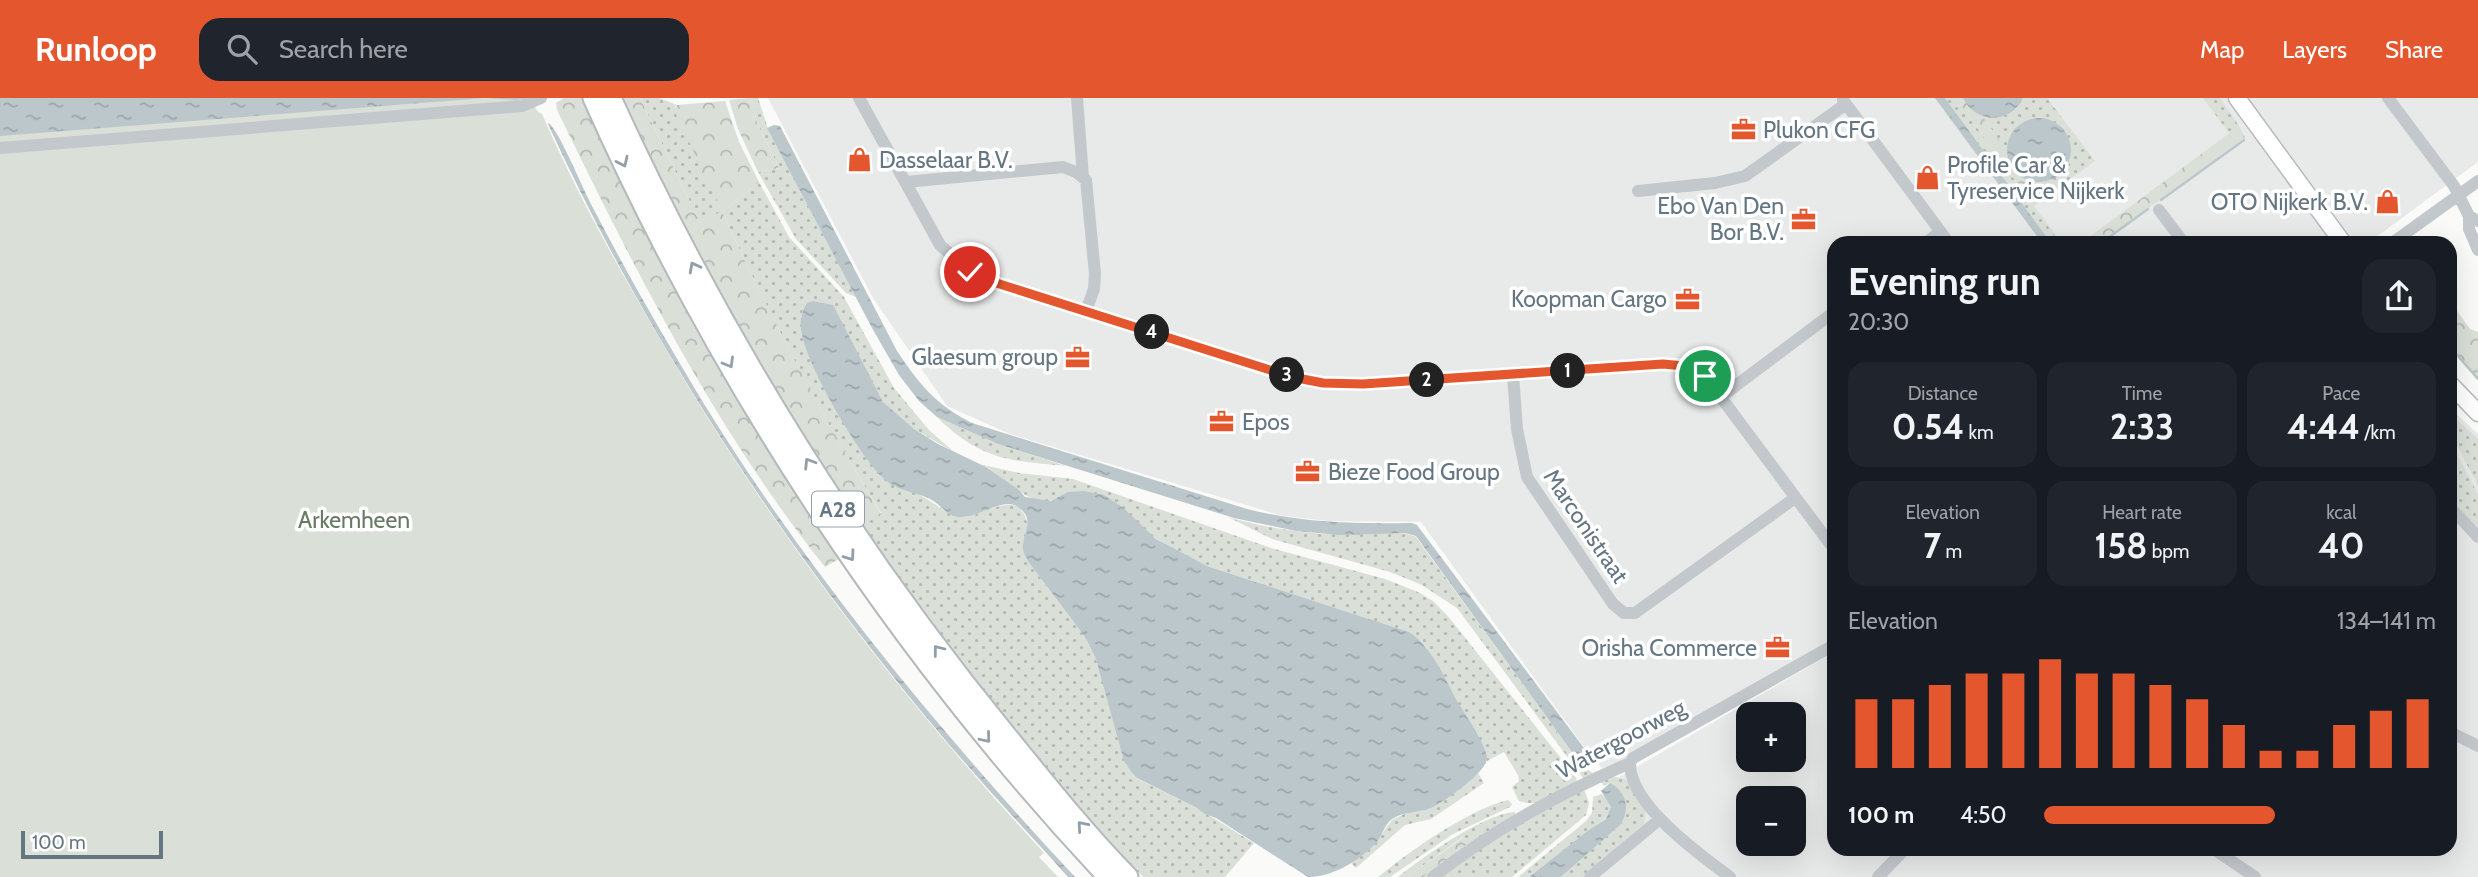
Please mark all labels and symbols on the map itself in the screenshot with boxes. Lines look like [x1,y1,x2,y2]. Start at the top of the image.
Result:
office icon: Plukon CFG [1729,116,1757,144]
place label: Plukon CFG [1763,116,1875,144]
shop icon: Dasselaar B.V. [845,146,873,174]
place label: Dasselaar B.V. [879,146,1013,174]
place label: Profile Car & Tyreservice Nijkerk [1947,151,2125,205]
one-way arrow [614,155,628,167]
shop icon: Profile Car & Tyreservice Nijkerk [1913,164,1941,192]
place label: OTO Nijkerk B.V. [2211,188,2368,216]
shop icon: OTO Nijkerk B.V. [2374,188,2402,216]
place label: Ebo Van Den Bor B.V. [1657,192,1784,246]
office icon: Ebo Van Den Bor B.V. [1790,205,1818,233]
pin [940,242,1000,302]
one-way arrow [689,262,702,274]
place label: Koopman Cargo [1511,285,1667,313]
office icon: Koopman Cargo [1673,285,1701,313]
pin: 4 [1134,314,1170,350]
place label: Glaesum group [912,343,1058,371]
office icon: Glaesum group [1064,343,1092,371]
pin [1675,346,1735,406]
pin: 1 [1550,354,1586,388]
one-way arrow [721,356,734,369]
pin: 3 [1270,358,1304,392]
pin: 2 [1410,362,1444,398]
office icon: Epos [1208,408,1236,436]
place label: Epos [1242,408,1290,436]
one-way arrow [804,458,817,471]
office icon: Bieze Food Group [1294,458,1322,486]
place label: Bieze Food Group [1328,458,1500,486]
street label: Marconistraat [1538,464,1634,588]
road number: A28 [812,492,864,526]
park label: Arkemheen [298,506,410,534]
one-way arrow [842,548,854,561]
place label: Orisha Commerce [1581,634,1757,662]
office icon: Orisha Commerce [1763,634,1791,662]
one-way arrow [934,646,947,658]
street label: Watergoorweg [1552,693,1691,785]
one-way arrow [978,729,990,742]
one-way arrow [1078,822,1090,835]
scale bar [21,828,163,860]

